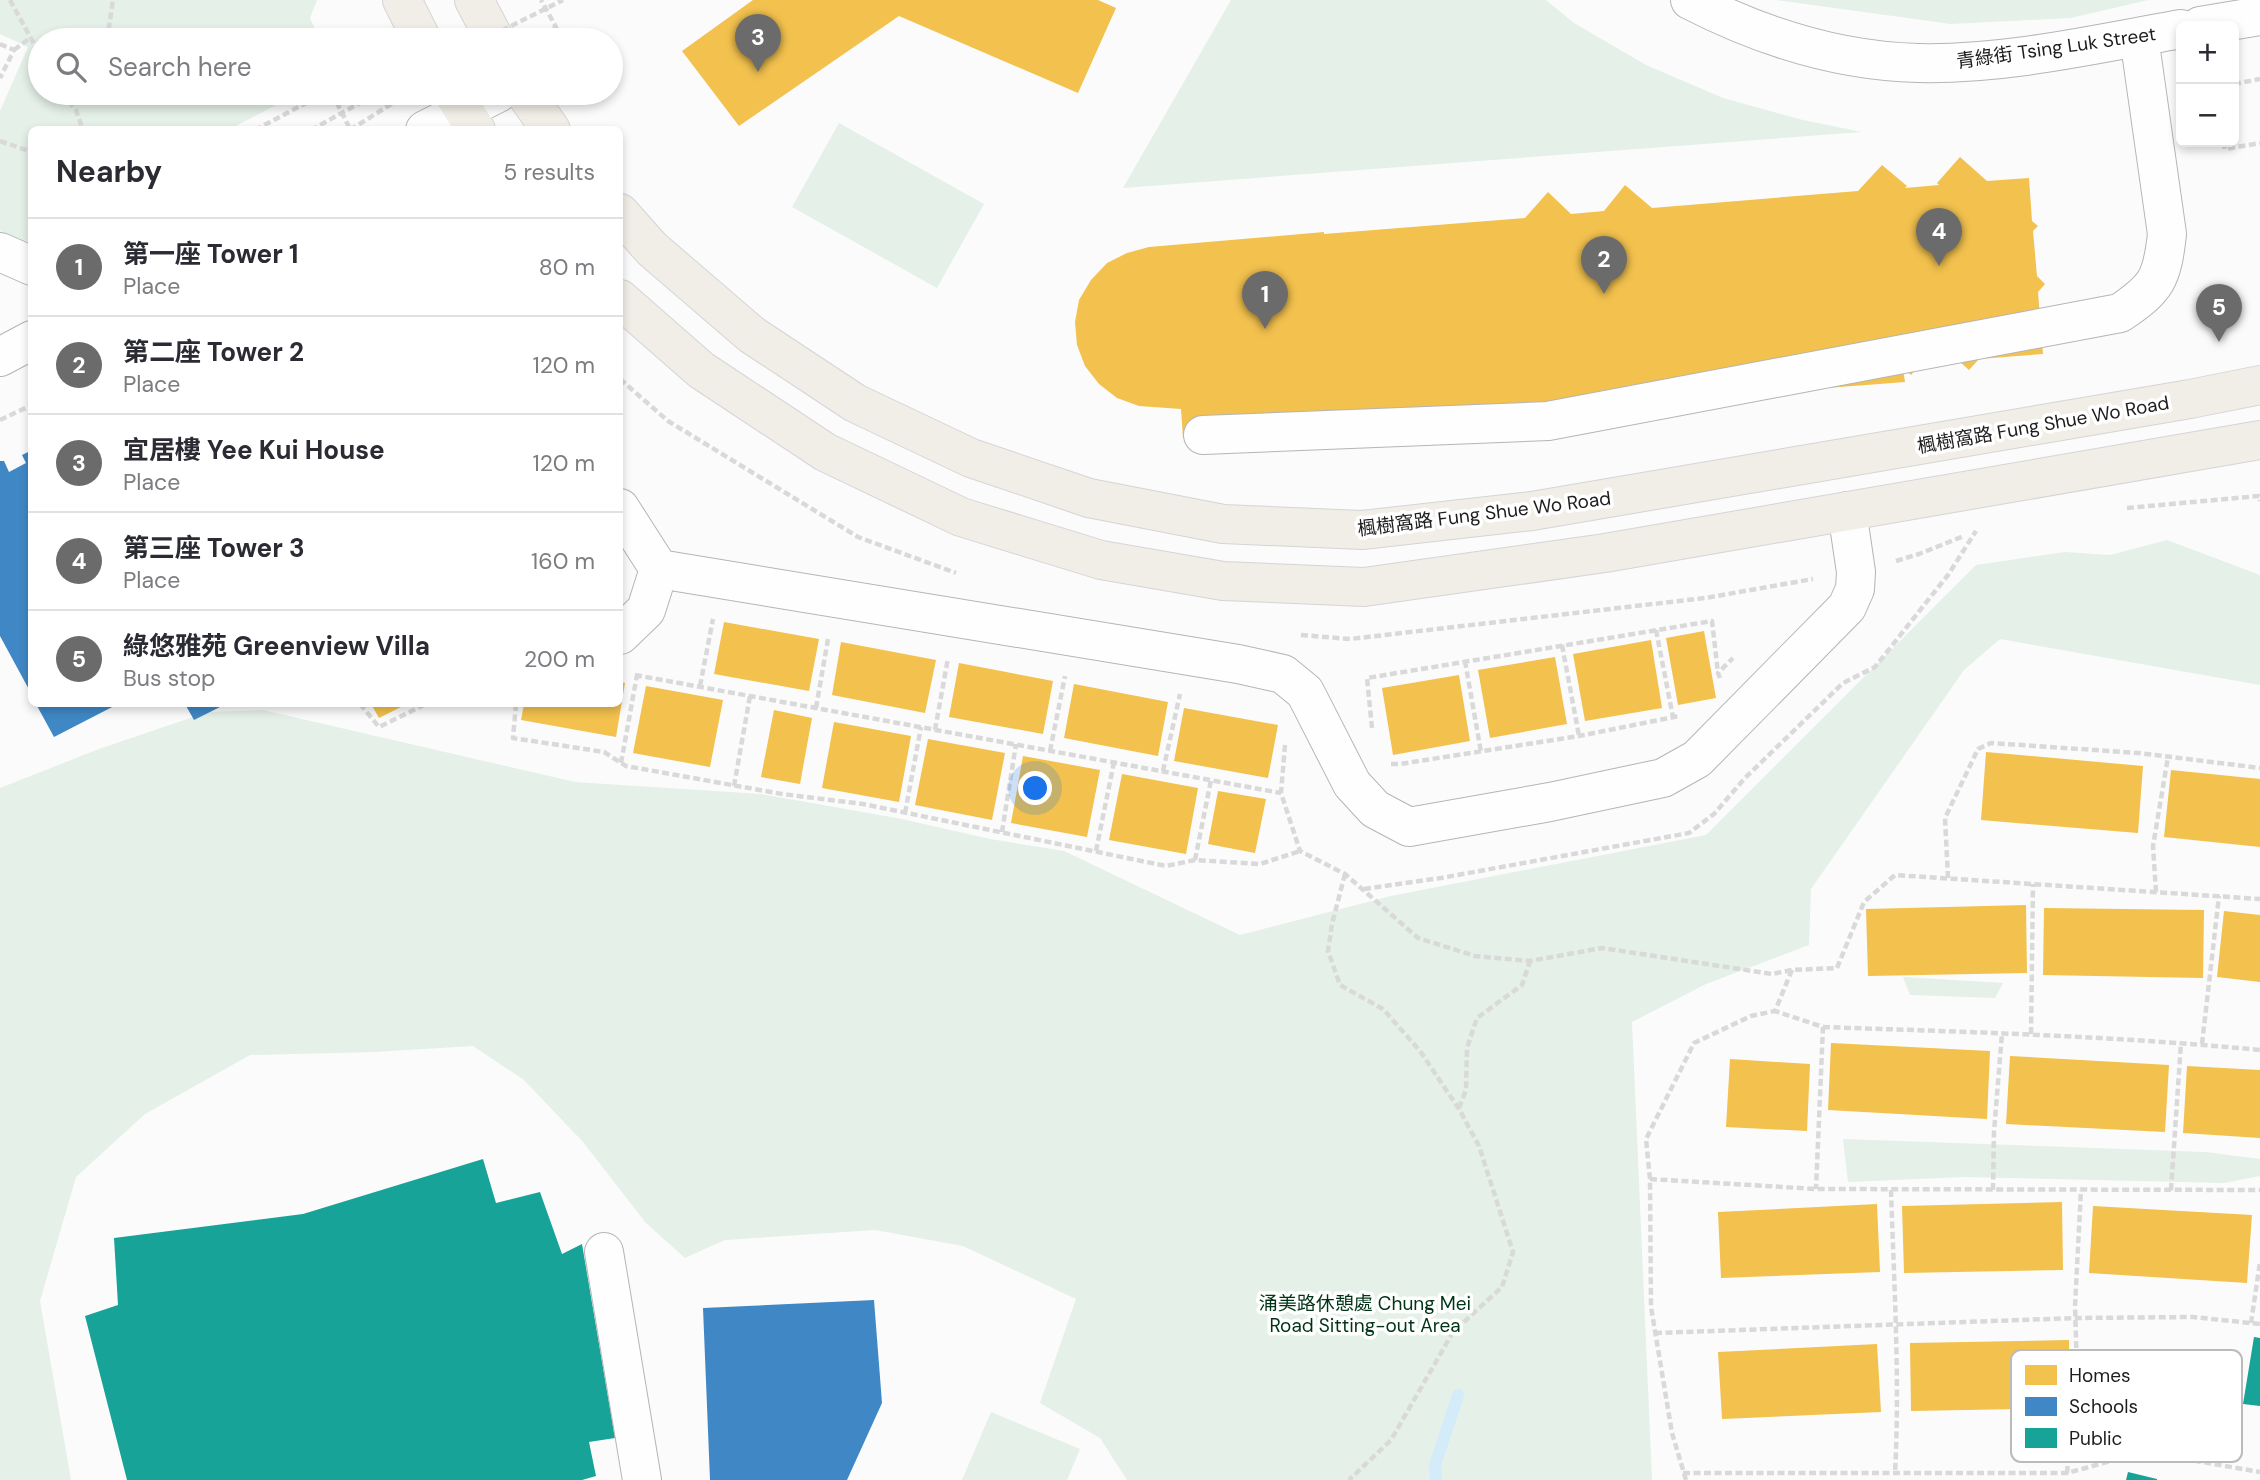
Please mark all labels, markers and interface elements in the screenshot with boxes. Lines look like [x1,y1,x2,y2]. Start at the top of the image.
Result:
pin: 3 [735,14,781,72]
street label: 青綠街 Tsing Luk Street [1955,21,2158,74]
map controls [2176,21,2239,147]
button: + [2176,21,2239,84]
search box [28,28,623,105]
icon: search [52,48,90,86]
text: Search here [108,50,251,84]
button: − [2176,84,2239,147]
text: Nearby [56,152,162,191]
text: 5 results [503,157,595,187]
pin: 4 [1916,208,1962,266]
pin: 2 [1581,236,1627,294]
text: 第一座 Tower 1 [123,237,298,271]
text: 1 [75,252,83,282]
text: 80 m [539,252,595,282]
text: Place [123,271,180,301]
pin: 1 [1242,271,1288,329]
pin: 5 [2196,284,2242,342]
text: 第二座 Tower 2 [123,335,304,369]
text: 2 [72,350,86,380]
text: 120 m [532,350,595,380]
text: Place [123,369,180,399]
street label: 楓樹窩路 Fung Shue Wo Road [1915,390,2171,459]
text: 宜居樓 Yee Kui House [123,433,385,467]
text: 3 [72,448,86,478]
text: 120 m [532,448,595,478]
text: Place [123,467,180,497]
street label: 楓樹窩路 Fung Shue Wo Road [1356,486,1612,541]
text: 第三座 Tower 3 [123,531,305,565]
text: 4 [72,546,86,576]
text: 160 m [531,546,595,576]
text: Place [123,565,180,595]
text: 綠悠雅苑 Greenview Villa [123,629,430,663]
text: 5 [72,644,86,674]
text: 200 m [524,644,595,674]
text: Bus stop [123,663,215,693]
your location [1018,771,1052,805]
park label: 涌美路休憩處 Chung Mei Road Sitting-out Area [1259,1291,1471,1338]
legend [2011,1350,2242,1462]
text: Homes [2069,1363,2130,1388]
text: Schools [2069,1394,2138,1419]
text: Public [2069,1426,2122,1451]

